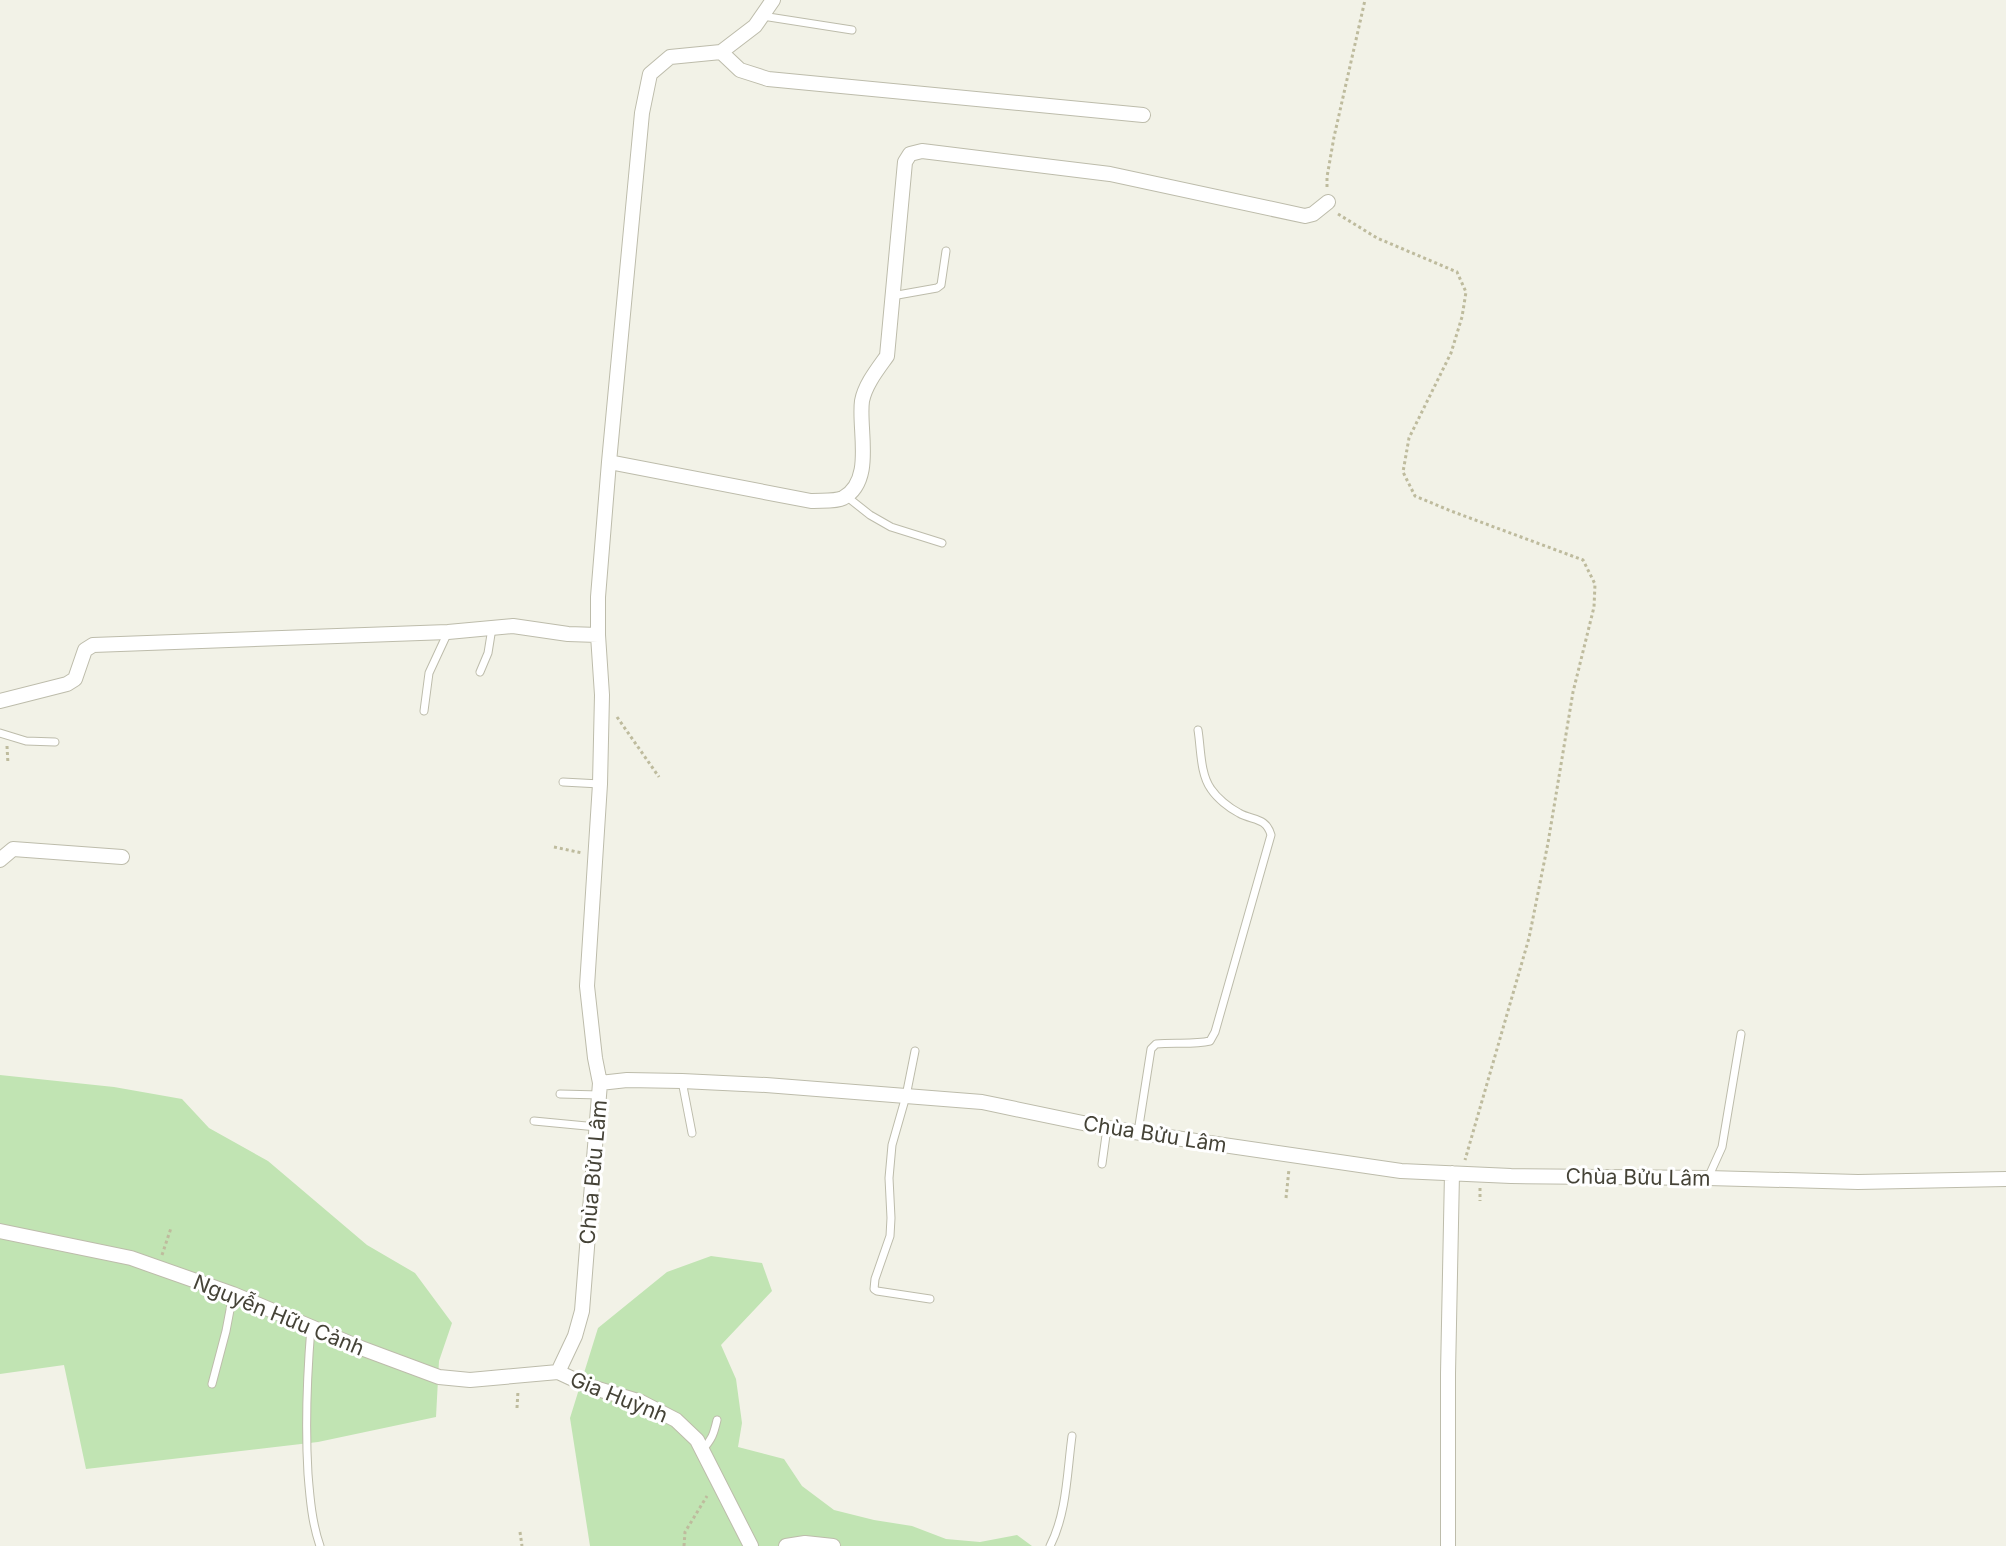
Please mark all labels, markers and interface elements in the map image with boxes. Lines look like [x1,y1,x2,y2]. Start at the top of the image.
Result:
street label: Chùa Bửu Lâm [574,1099,612,1245]
street label: Chùa Bửu Lâm [1081,1110,1229,1158]
street label: Chùa Bửu Lâm [1565,1163,1711,1191]
street label: Nguyễn Hữu Cảnh [190,1269,368,1361]
street label: Gia Huỳnh [567,1366,671,1428]

